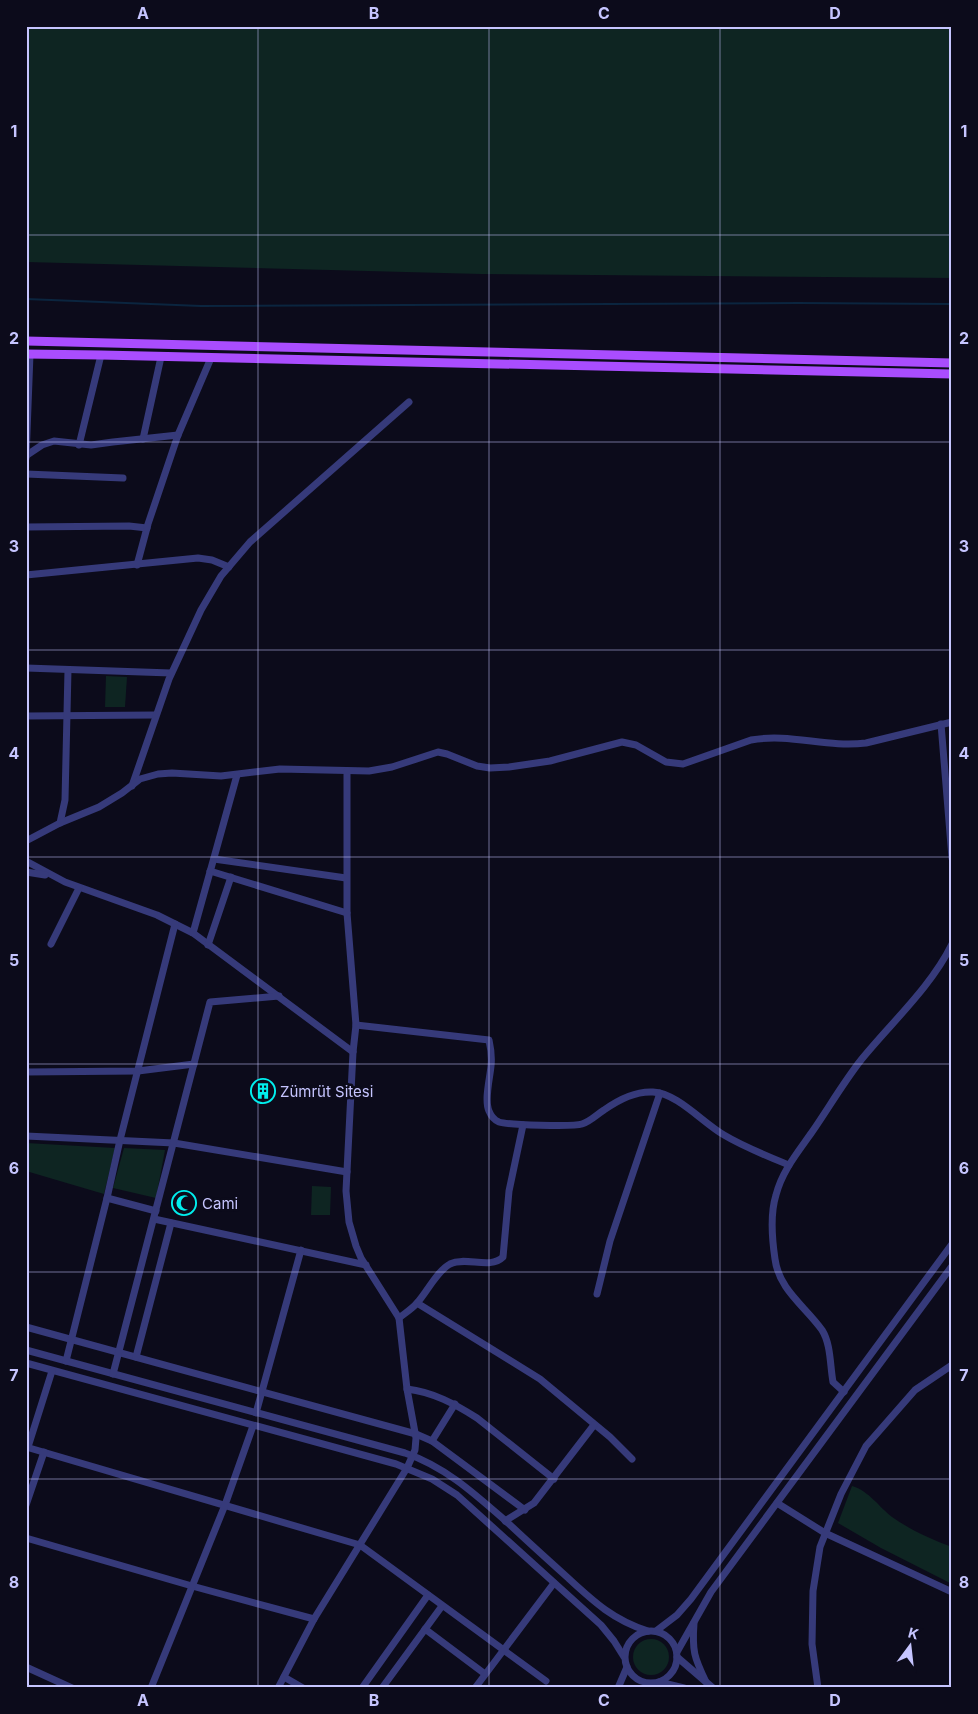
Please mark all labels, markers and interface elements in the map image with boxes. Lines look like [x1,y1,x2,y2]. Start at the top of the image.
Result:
text: A [137,3,149,23]
text: B [369,3,379,23]
text: C [598,3,610,23]
text: D [829,3,841,23]
text: 1 [11,121,17,141]
text: 1 [961,121,967,141]
text: 2 [9,328,19,348]
text: 2 [959,328,969,348]
text: 3 [9,536,19,556]
text: 3 [959,536,969,556]
text: 4 [9,743,20,763]
text: 4 [959,743,970,763]
text: 5 [9,950,19,970]
text: 5 [959,950,969,970]
building icon: Zümrüt Sitesi [250,1078,276,1104]
place label: Zümrüt Sitesi [280,1082,373,1101]
text: 6 [9,1158,19,1178]
text: 6 [959,1158,969,1178]
mosque icon: Cami [171,1190,197,1216]
place label: Cami [202,1194,238,1213]
text: 7 [9,1365,19,1385]
text: 7 [959,1365,969,1385]
text: 8 [9,1572,19,1592]
text: 8 [959,1572,969,1592]
north arrow [886,1622,936,1672]
text: K [906,1623,921,1642]
text: A [137,1690,149,1710]
text: B [369,1690,379,1710]
text: C [598,1690,610,1710]
text: D [829,1690,841,1710]

